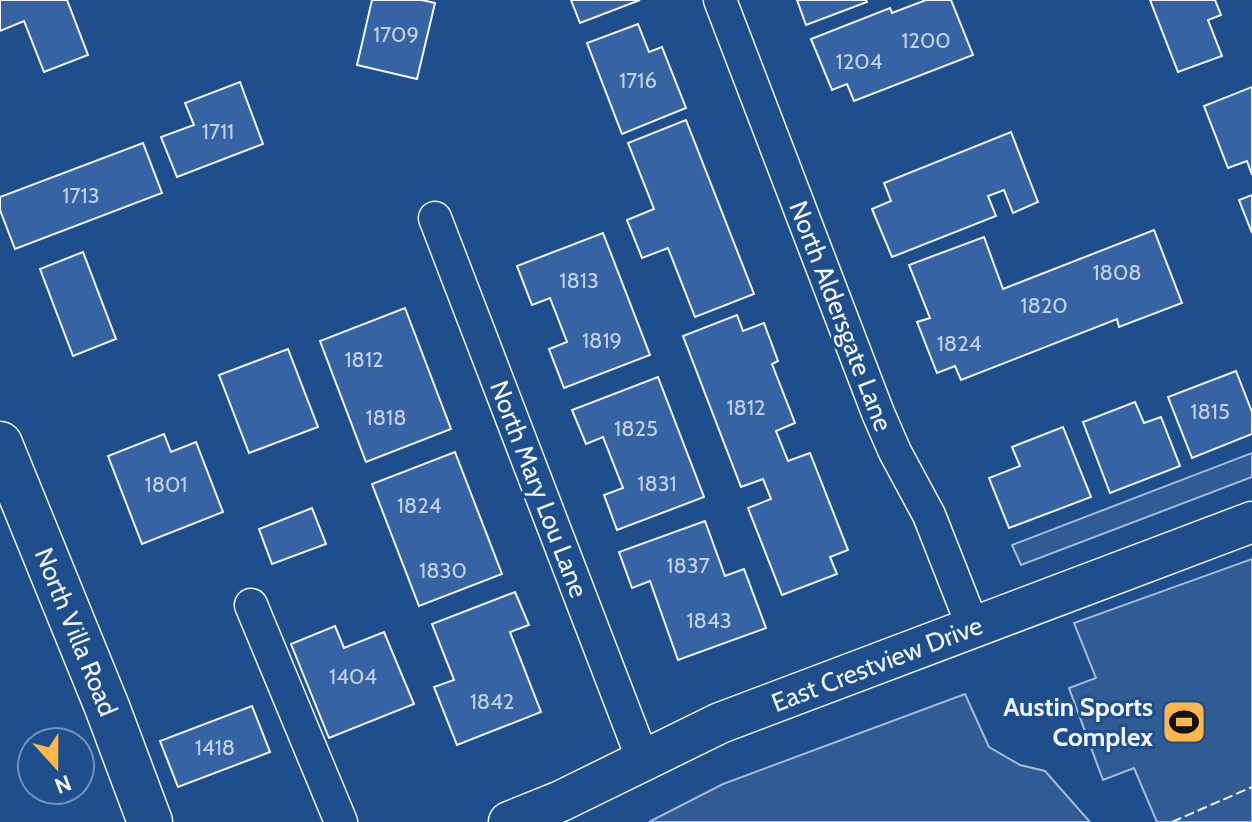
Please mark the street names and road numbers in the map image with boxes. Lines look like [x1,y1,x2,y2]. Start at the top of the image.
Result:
street label: North Aldersgate Lane [782,196,900,436]
street label: North Mary Lou Lane [483,376,595,602]
street label: North Villa Road [28,543,124,721]
street label: East Crestview Drive [767,609,987,719]

